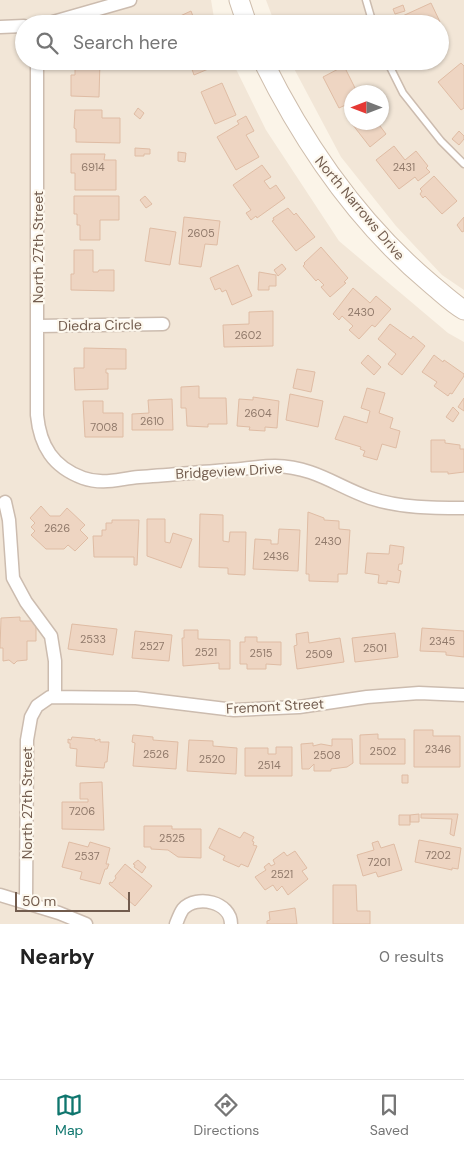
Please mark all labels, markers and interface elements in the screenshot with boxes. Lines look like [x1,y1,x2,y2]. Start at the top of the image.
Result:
search box [15,15,449,70]
icon: search [33,29,61,57]
text: Search here [73,30,178,55]
north arrow [344,85,389,130]
street label: North Narrows Drive [311,152,409,264]
house number: 6914 [81,160,105,174]
house number: 2431 [393,160,415,174]
street label: North 27th Street [29,191,47,303]
house number: 2605 [187,226,215,240]
house number: 2430 [348,305,374,319]
street label: Diedra Circle [58,315,142,335]
house number: 2602 [235,328,262,342]
house number: 2604 [244,406,272,420]
house number: 2610 [140,414,164,428]
house number: 7008 [90,420,118,434]
street label: Bridgeview Drive [175,459,283,483]
house number: 2626 [44,521,70,535]
house number: 2430 [315,534,341,548]
house number: 2436 [263,549,289,563]
house number: 2533 [80,632,106,646]
house number: 2345 [429,634,455,648]
house number: 2527 [140,639,165,653]
house number: 2501 [363,641,387,655]
house number: 2521 [195,645,217,659]
house number: 2515 [249,646,273,660]
house number: 2509 [305,647,333,661]
street label: Fremont Street [226,694,324,718]
house number: 2346 [425,742,451,756]
house number: 2502 [370,744,396,758]
street label: North 27th Street [18,747,36,859]
house number: 2526 [143,747,169,761]
house number: 2508 [313,748,341,762]
house number: 2520 [199,752,225,766]
house number: 2514 [257,758,281,772]
house number: 7206 [69,804,95,818]
house number: 2525 [159,831,185,845]
house number: 7202 [425,848,451,862]
house number: 2537 [74,849,100,863]
house number: 7201 [368,855,390,869]
house number: 2521 [271,867,293,881]
scale bar [15,889,130,912]
text: 50 m [22,892,56,910]
text: Nearby [20,943,94,971]
text: 0 results [379,946,444,967]
tab: Map [55,1091,83,1139]
tab: Directions [194,1091,259,1139]
tab: Saved [370,1091,409,1139]

